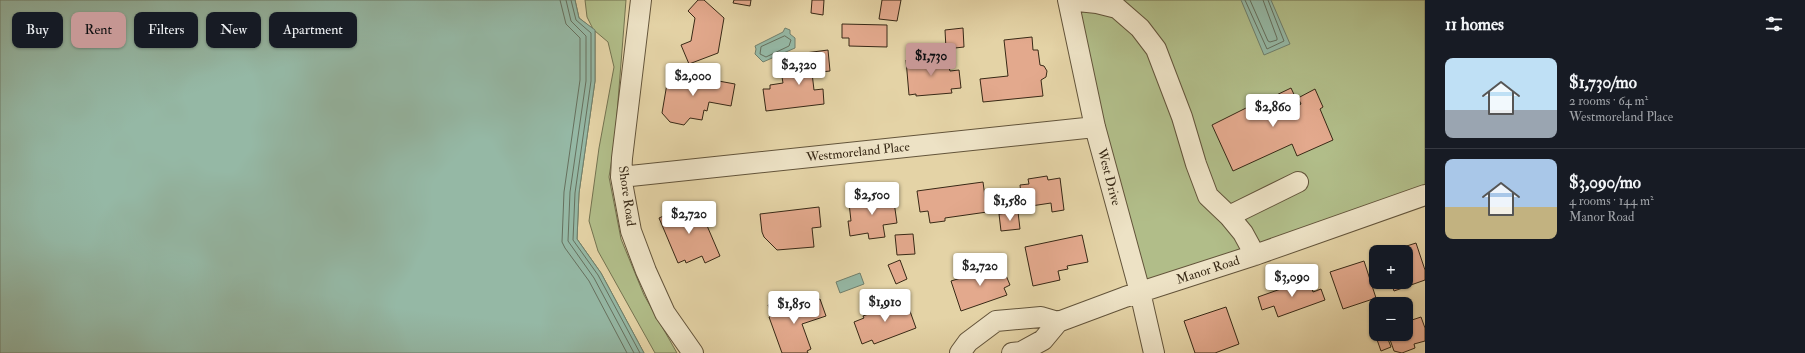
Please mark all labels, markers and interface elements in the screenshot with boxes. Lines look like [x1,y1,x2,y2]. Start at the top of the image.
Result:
chip: Buy [12,12,63,48]
chip: Rent [71,12,126,48]
chip: Filters [134,12,198,48]
chip: New [206,12,261,48]
chip: Apartment [269,12,357,48]
icon: filters [1763,13,1785,35]
text: 11 homes [1445,14,1504,35]
pin: $1,730 [898,43,964,77]
text: $1,730 [915,48,947,64]
pin: $2,320 [766,52,832,86]
text: $2,320 [781,57,817,73]
pin: $2,000 [660,63,726,97]
text: $2,000 [674,68,712,84]
text: $1,730/mo [1569,72,1637,93]
icon: home [1477,74,1525,122]
text: 2 rooms · 64 m² [1569,93,1648,109]
pin: $2,860 [1240,94,1306,128]
text: $2,860 [1255,99,1291,115]
text: Westmoreland Place [1569,109,1673,125]
street label: Westmoreland Place [804,139,911,166]
street label: West Drive [1093,146,1124,208]
street label: Shore Road [615,165,639,228]
text: $3,090/mo [1569,172,1641,193]
icon: home [1477,175,1525,223]
pin: $2,500 [839,182,905,216]
text: $2,500 [854,187,890,203]
pin: $1,580 [977,188,1043,222]
text: $1,580 [993,193,1027,209]
text: 4 rooms · 144 m² [1569,193,1654,209]
pin: $2,720 [656,201,722,235]
text: $2,720 [671,206,707,222]
text: Manor Road [1569,209,1635,225]
map controls [1369,245,1413,341]
button: + [1369,245,1413,289]
street label: Manor Road [1174,252,1242,288]
pin: $2,720 [947,253,1013,287]
text: $2,720 [962,258,998,274]
pin: $3,090 [1259,264,1325,298]
text: $3,090 [1274,269,1310,285]
pin: $1,910 [852,289,918,323]
pin: $1,850 [761,291,827,325]
text: $1,910 [869,294,901,310]
text: $1,850 [777,296,811,312]
button: − [1369,297,1413,341]

